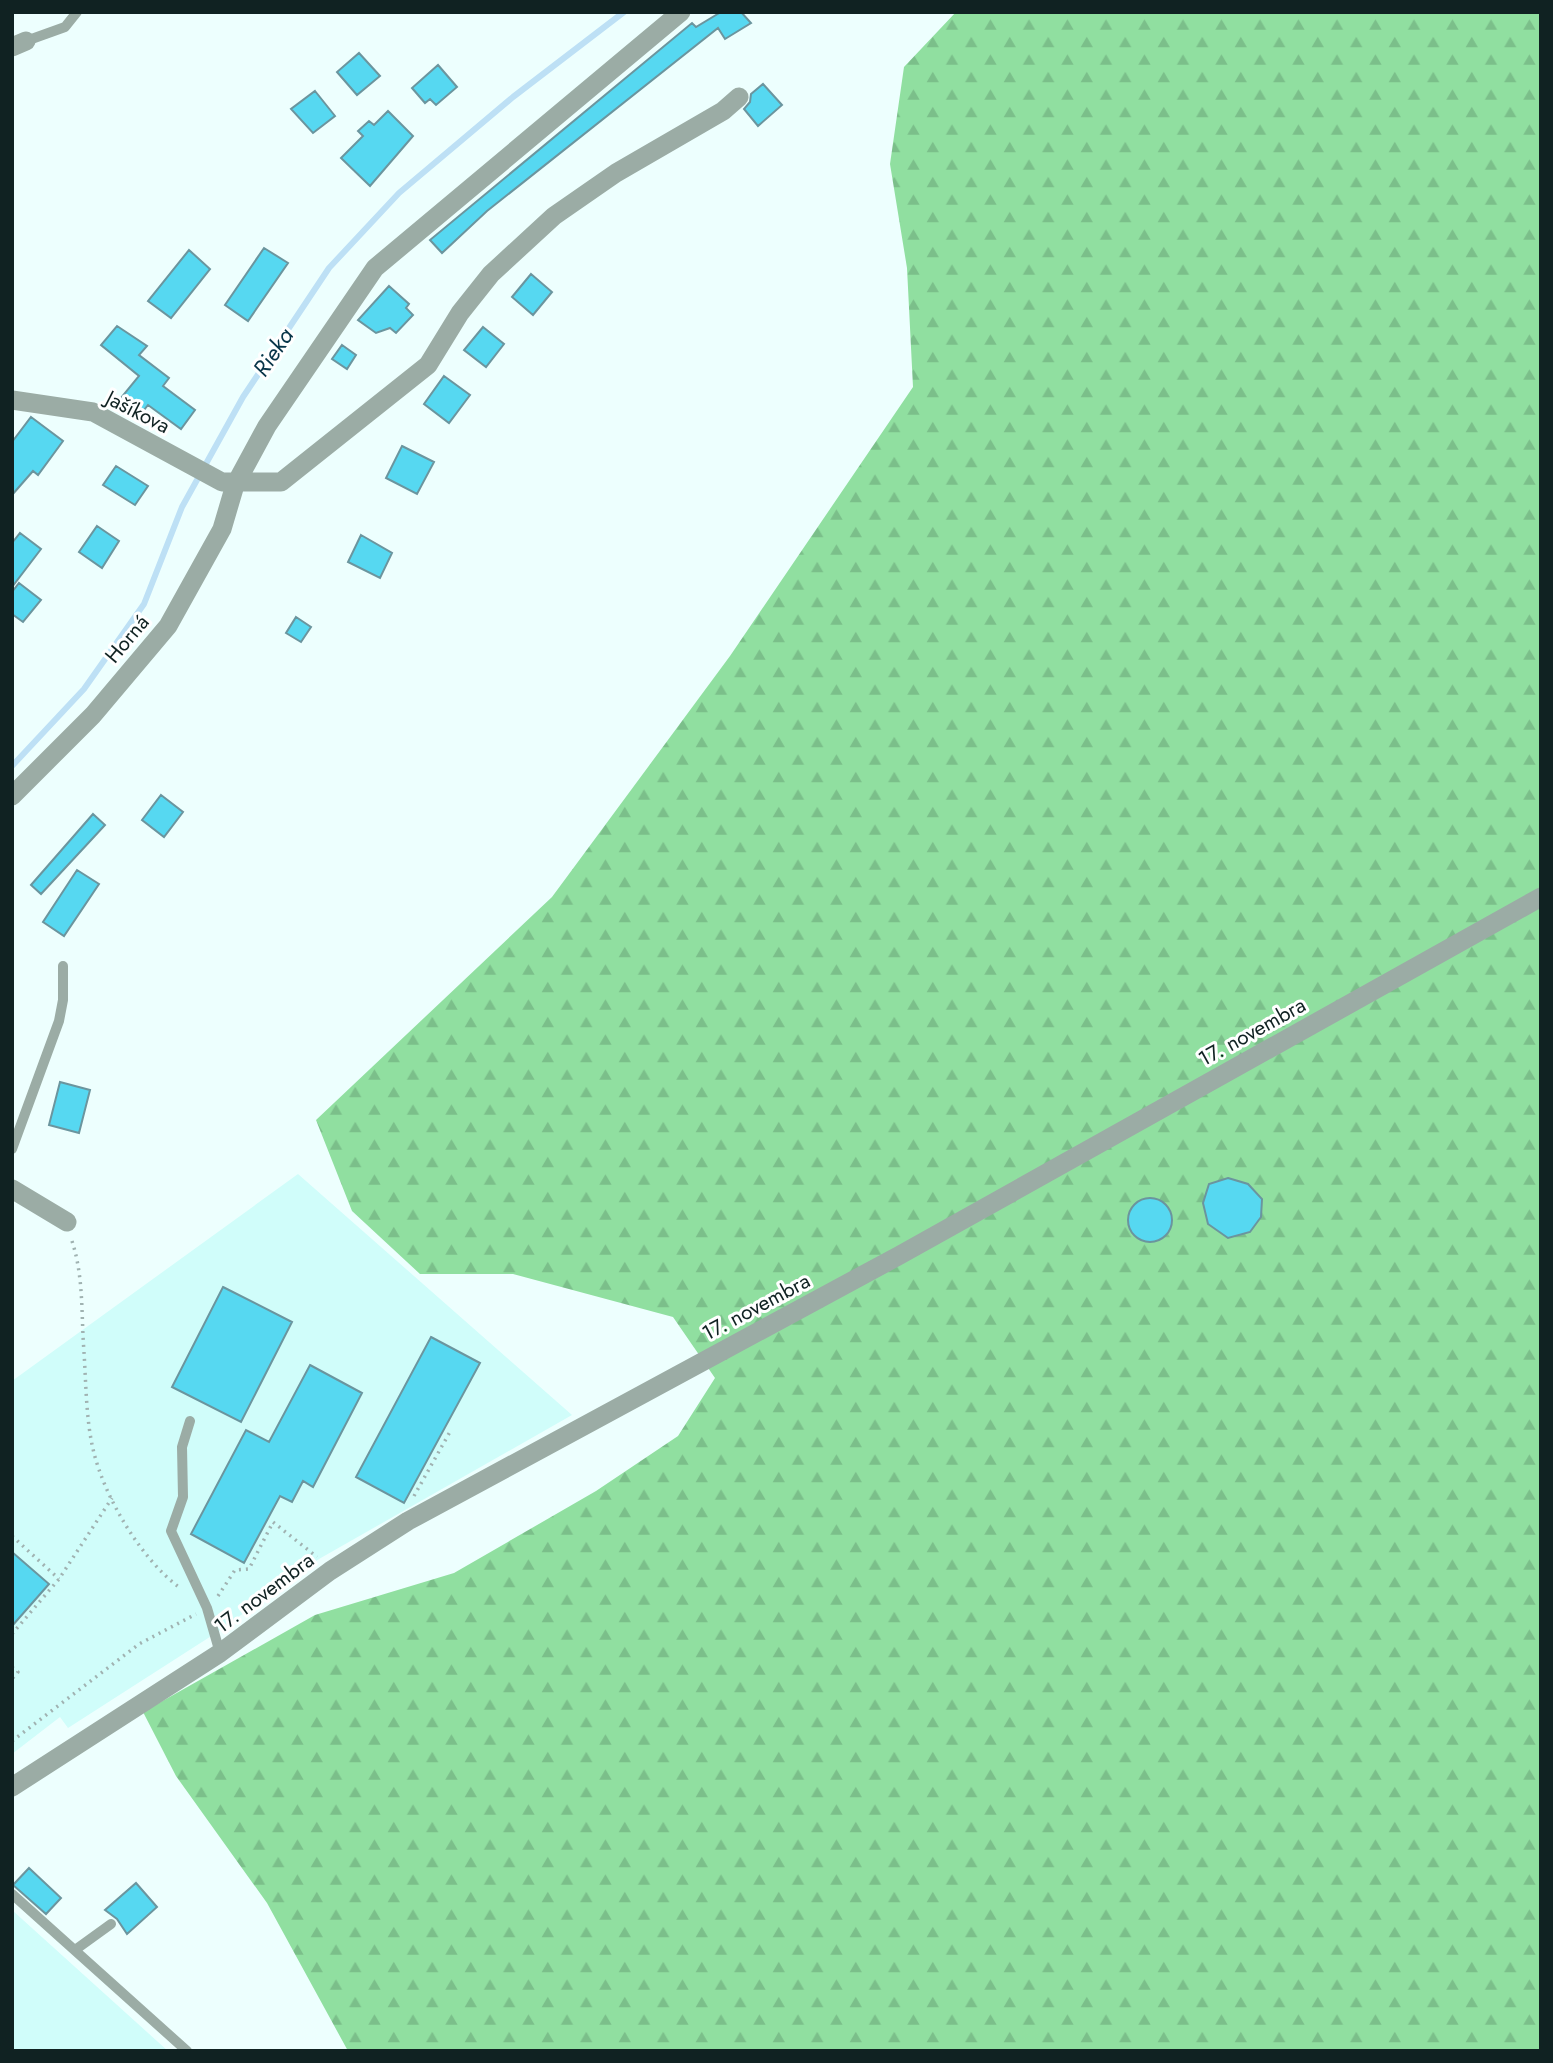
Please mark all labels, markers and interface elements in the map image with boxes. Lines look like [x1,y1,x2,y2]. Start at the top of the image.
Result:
water label: Rieka [244,321,302,383]
street label: Jašíkova [98,382,175,441]
street label: Horná [98,608,156,670]
street label: 17. novembra [1193,990,1311,1074]
street label: 17. novembra [697,1266,815,1348]
street label: 17. novembra [208,1545,320,1641]

